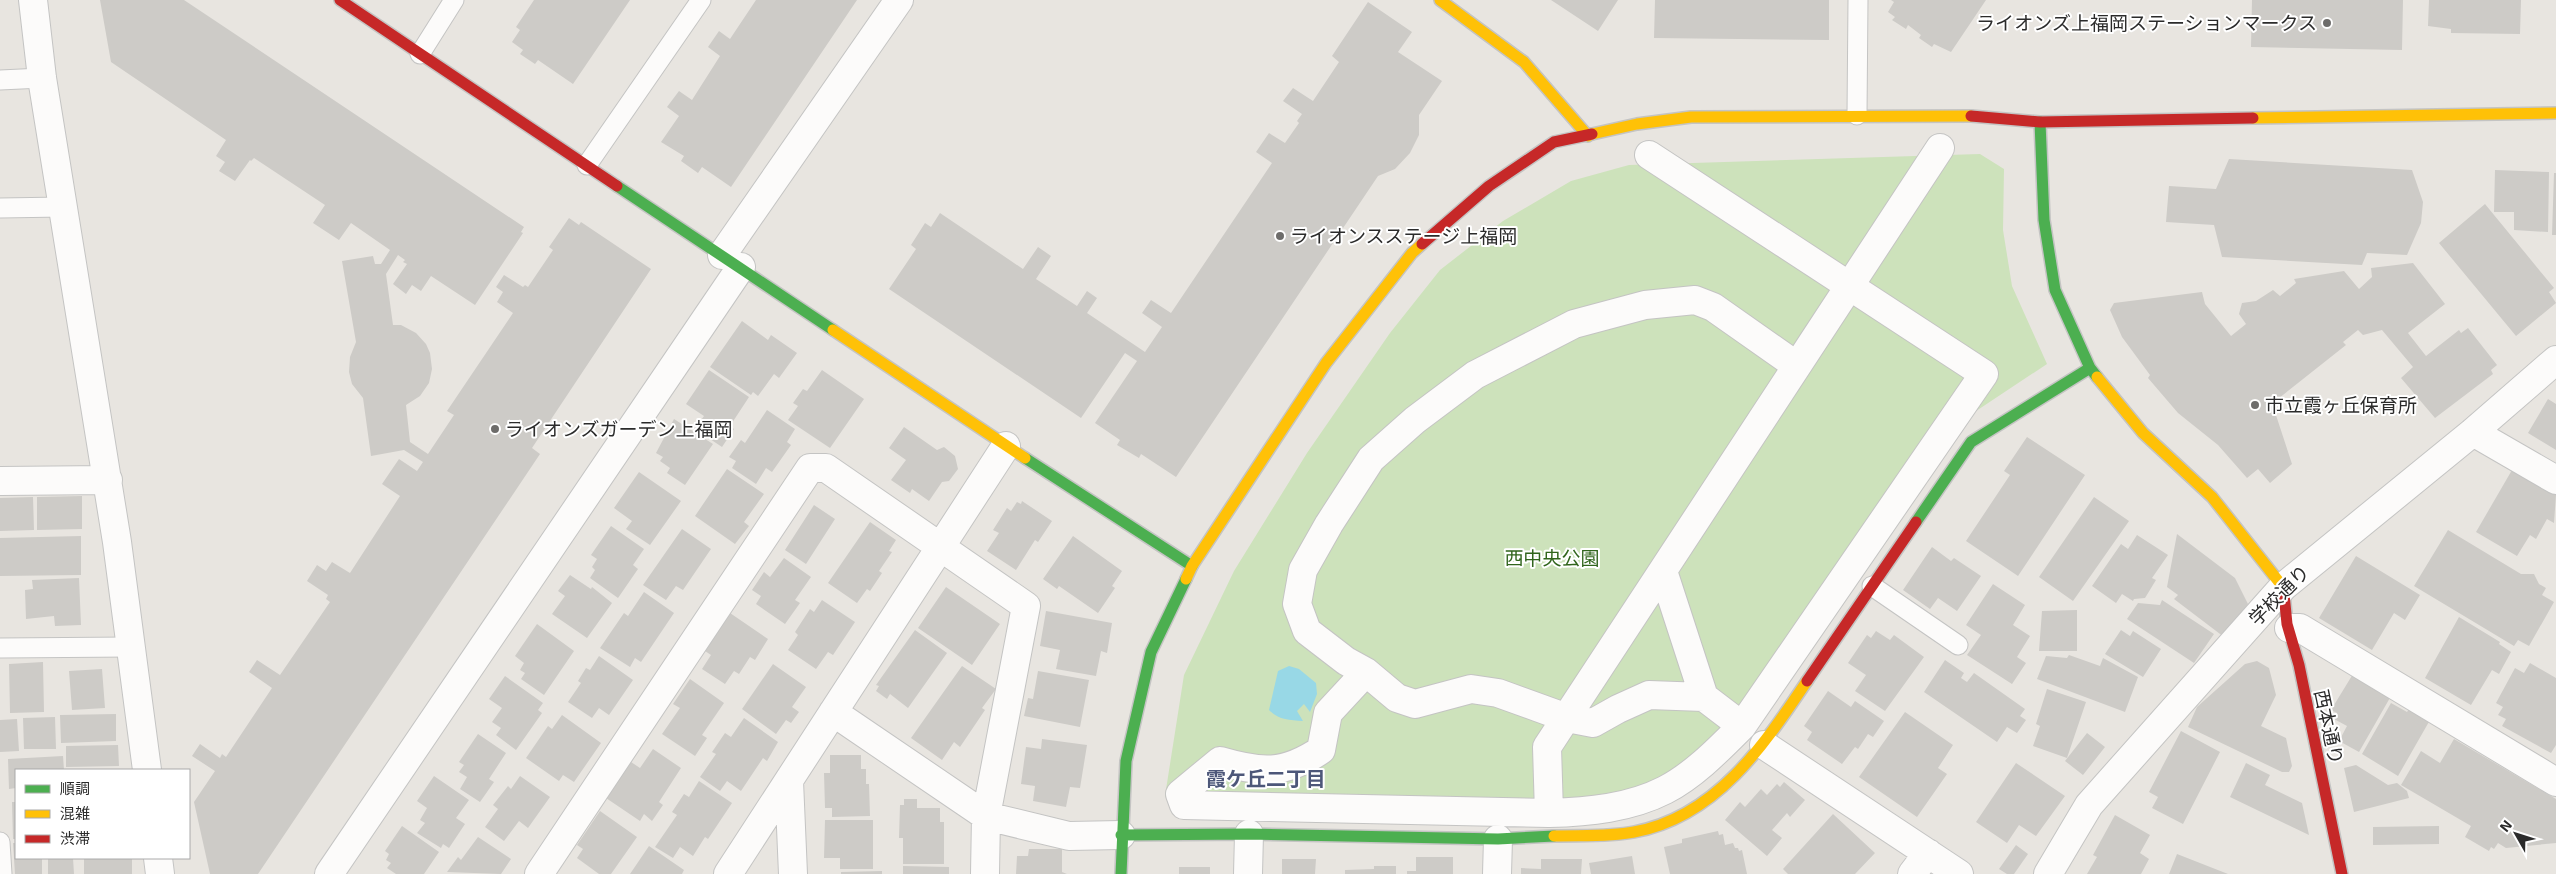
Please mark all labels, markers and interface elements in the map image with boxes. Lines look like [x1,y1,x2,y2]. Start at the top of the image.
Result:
place label: ライオンズ上福岡ステーションマークス [1976,11,2317,34]
marker: ライオンズ上福岡ステーションマークス [2321,17,2333,29]
place label: ライオンスステージ上福岡 [1290,224,1517,247]
marker: ライオンスステージ上福岡 [1274,230,1286,242]
place label: 市立霞ヶ丘保育所 [2265,393,2417,416]
marker: 市立霞ヶ丘保育所 [2249,399,2261,411]
place label: ライオンズガーデン上福岡 [505,417,733,440]
marker: ライオンズガーデン上福岡 [489,423,501,435]
park label: 西中央公園 [1504,546,1600,569]
street label: 学校通り [2244,560,2314,630]
street label: 西本通り [2310,687,2349,766]
district label: 霞ケ丘二丁目 [1206,766,1326,790]
legend [15,769,190,859]
text: 順調 [60,779,90,797]
text: 混雑 [60,804,90,822]
north arrow [2491,809,2541,859]
text: N [2496,816,2515,835]
text: 渋滞 [60,829,90,847]

